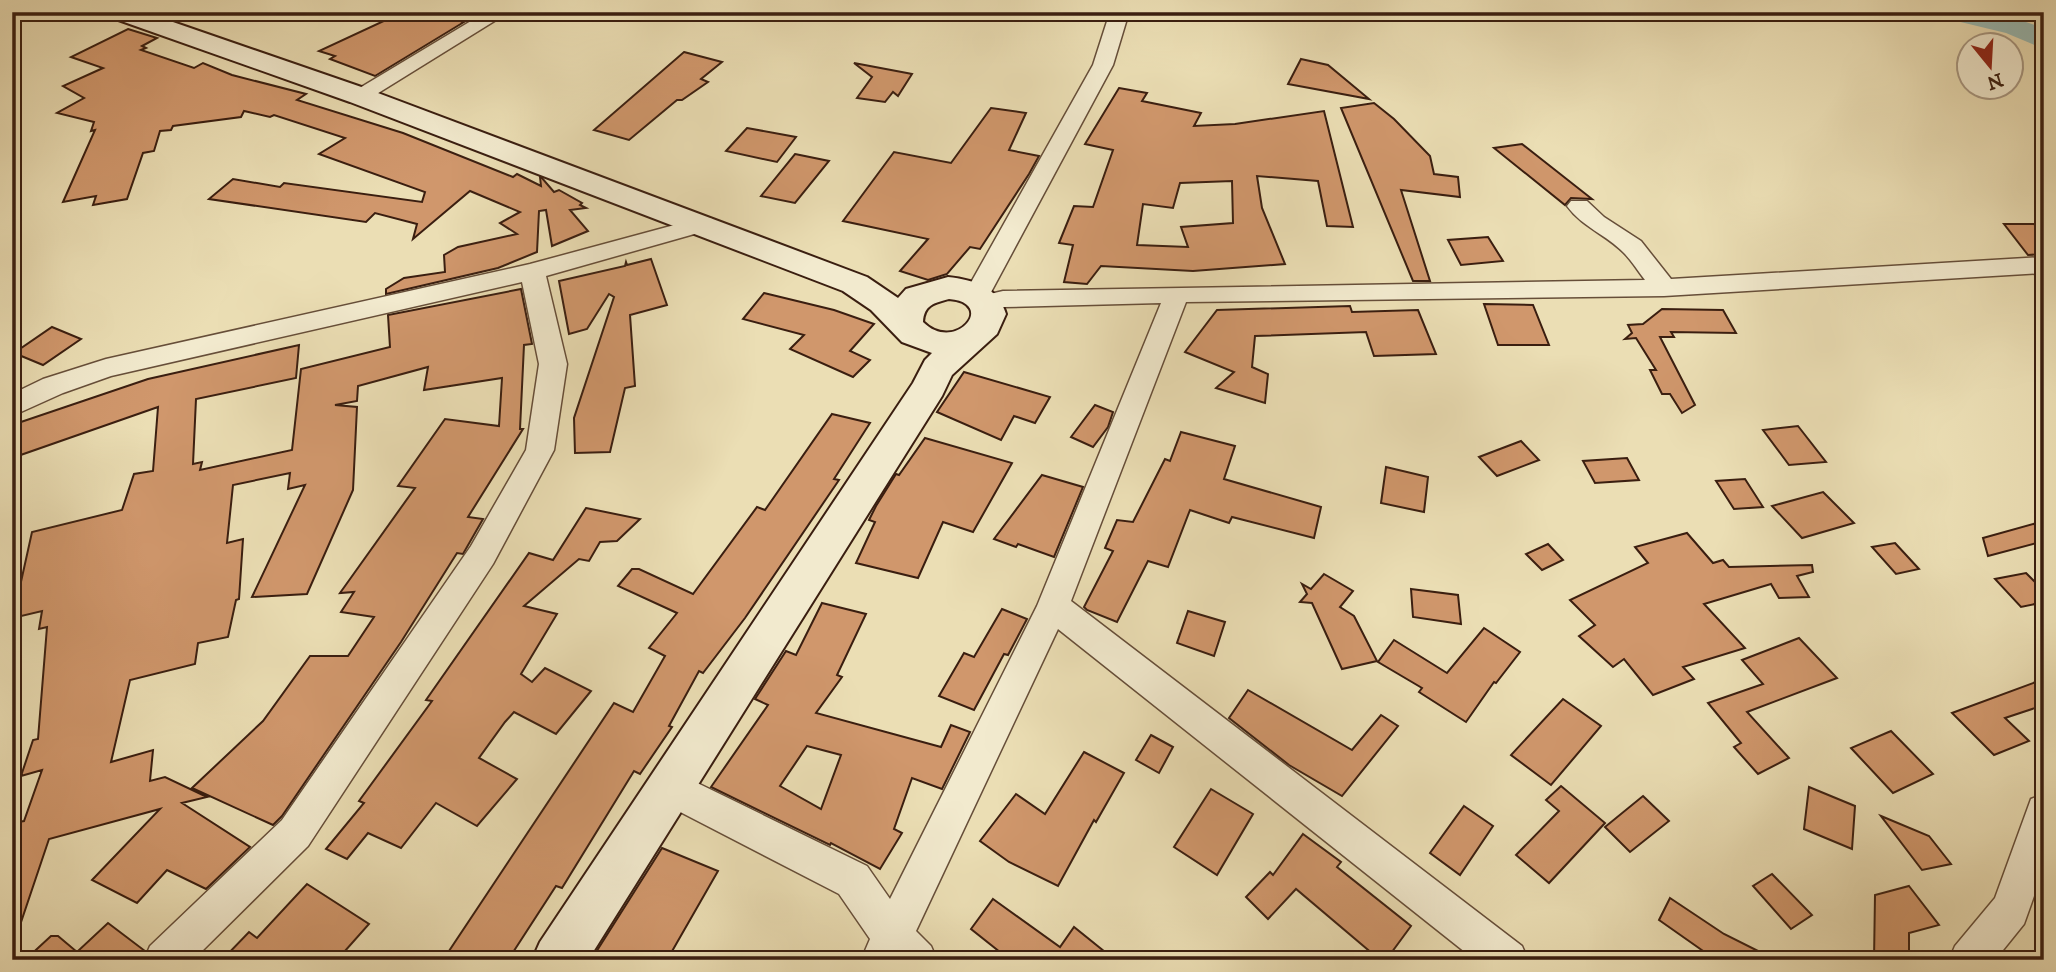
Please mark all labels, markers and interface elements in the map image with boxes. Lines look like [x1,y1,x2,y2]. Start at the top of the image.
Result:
north arrow [1954,32,2024,102]
text: N [1983,67,2006,94]

